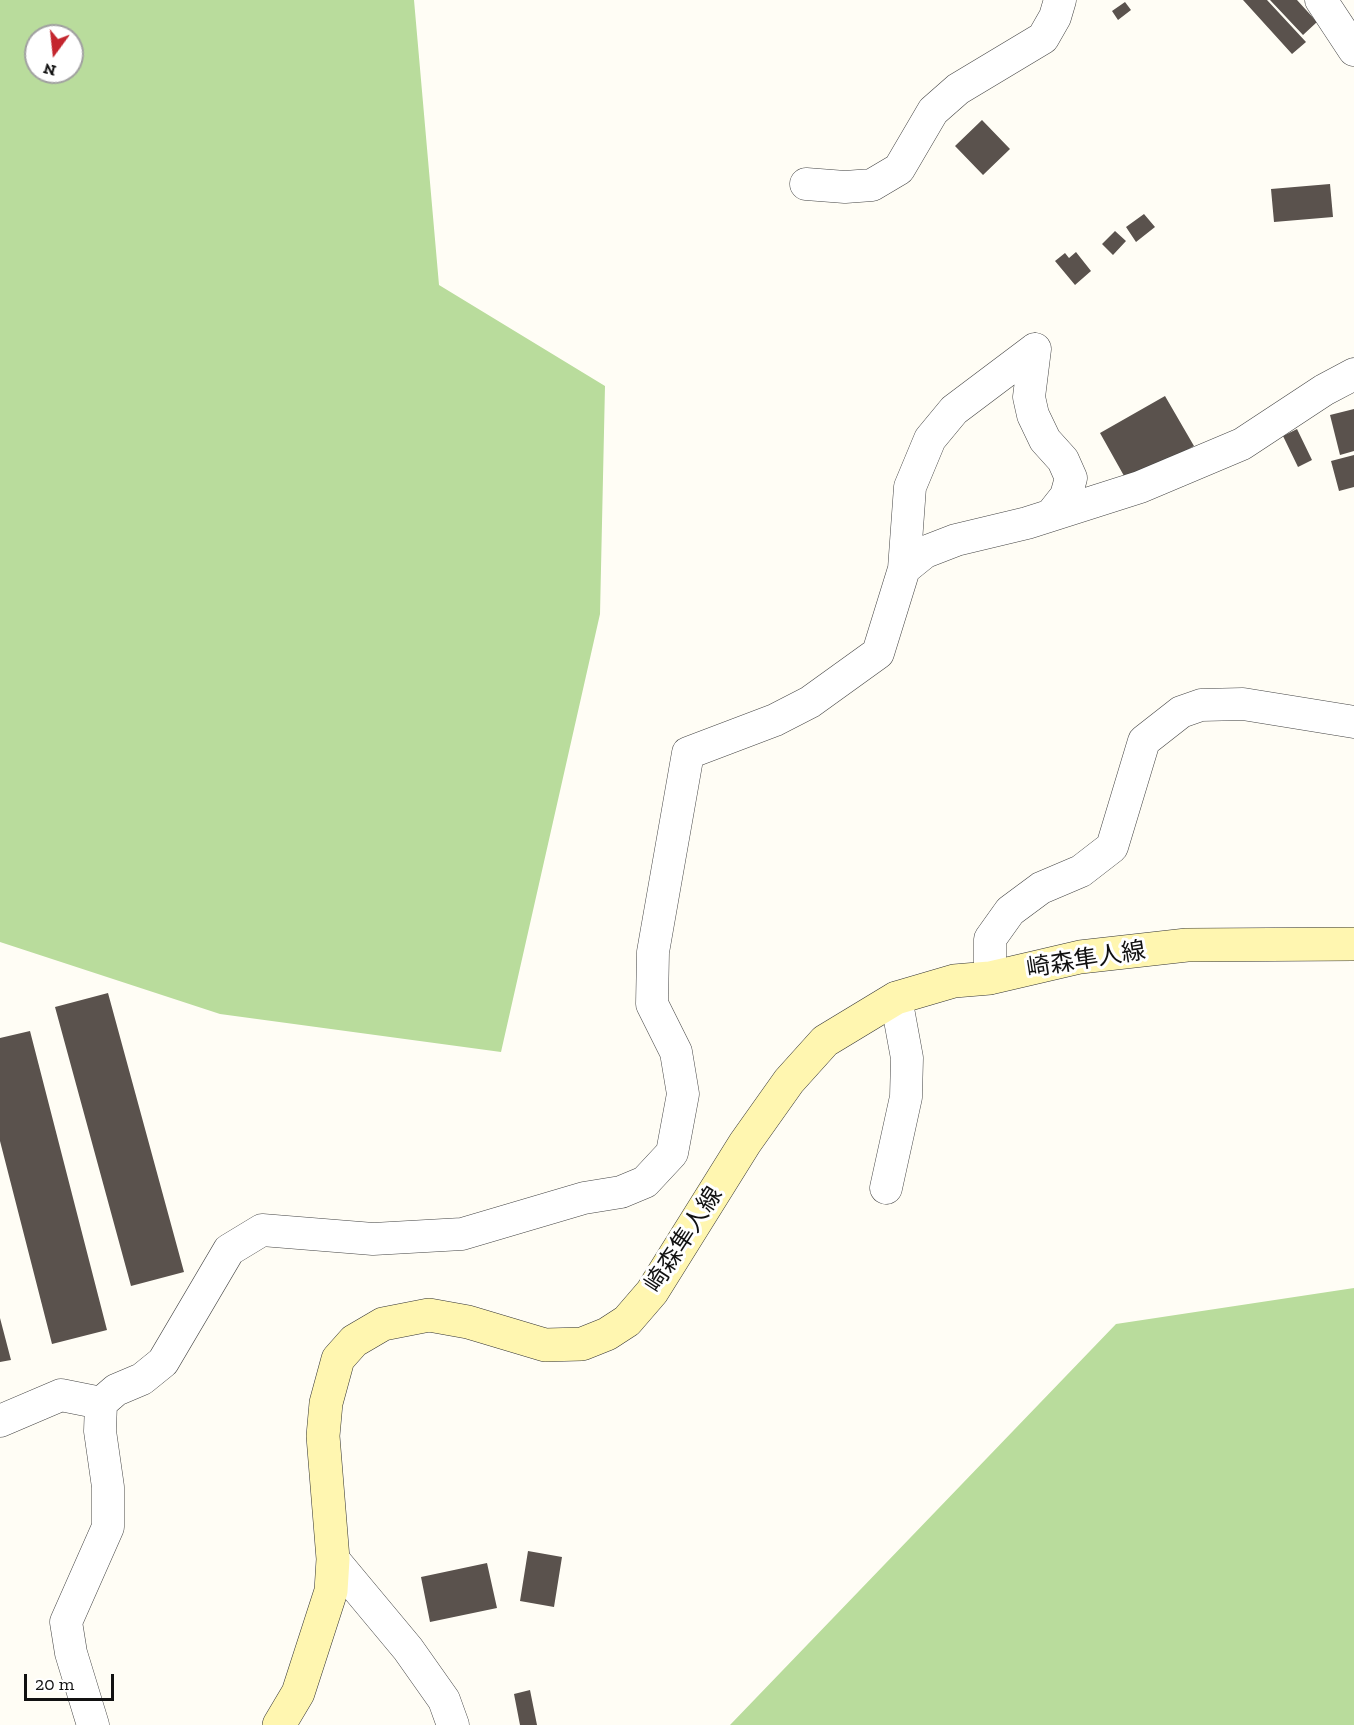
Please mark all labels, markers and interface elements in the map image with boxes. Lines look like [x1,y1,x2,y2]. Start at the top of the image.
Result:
north arrow [24,24,84,84]
text: N [41,59,58,81]
street label: 崎森隼人線 [1024,936,1148,984]
street label: 崎森隼人線 [639,1182,729,1298]
scale bar [27,1662,117,1700]
text: 20 m [35,1673,74,1695]

